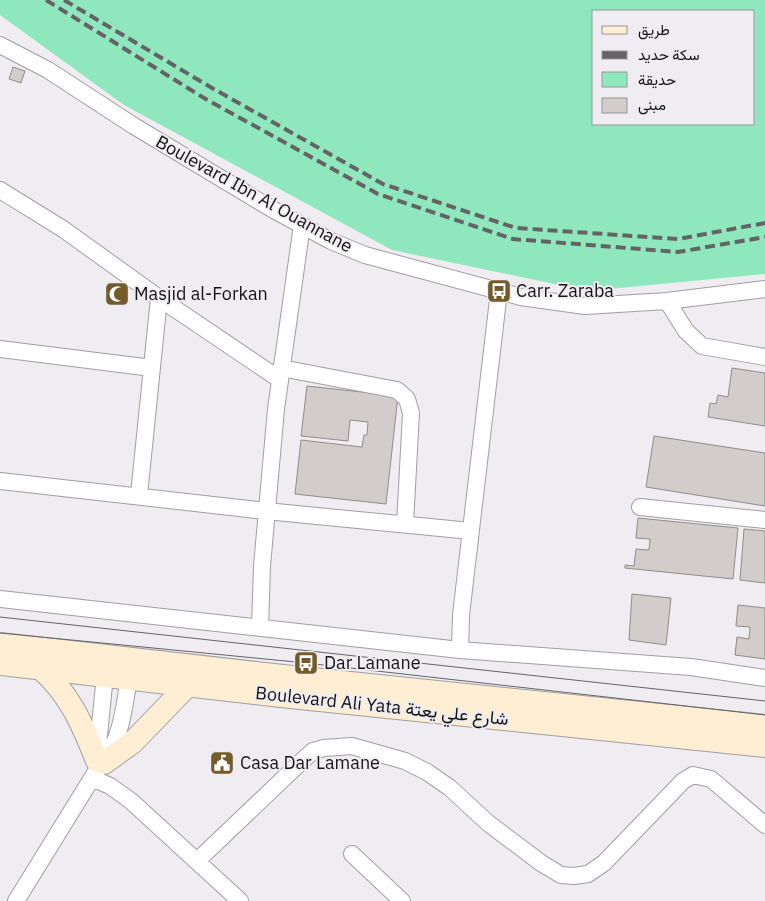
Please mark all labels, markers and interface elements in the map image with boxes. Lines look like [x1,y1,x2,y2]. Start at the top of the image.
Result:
legend [592,10,755,125]
text: طريق [638,20,670,40]
text: سكة حديد [638,45,700,64]
text: حديقة [638,70,676,89]
text: مبنى [638,95,666,115]
street label: Boulevard Ibn Al Ouannane [152,130,357,257]
bus stop icon: Carr. Zaraba [486,278,512,304]
place label: Carr. Zaraba [516,279,614,302]
mosque icon: Masjid al-Forkan [104,281,130,307]
place label: Masjid al-Forkan [134,282,268,305]
bus stop icon: Dar Lamane [293,650,319,676]
place label: Dar Lamane [324,651,421,674]
street label: Boulevard Ali Yata شارع علي يعتة [254,681,510,734]
public building icon: Casa Dar Lamane [209,750,235,776]
place label: Casa Dar Lamane [240,751,380,774]

